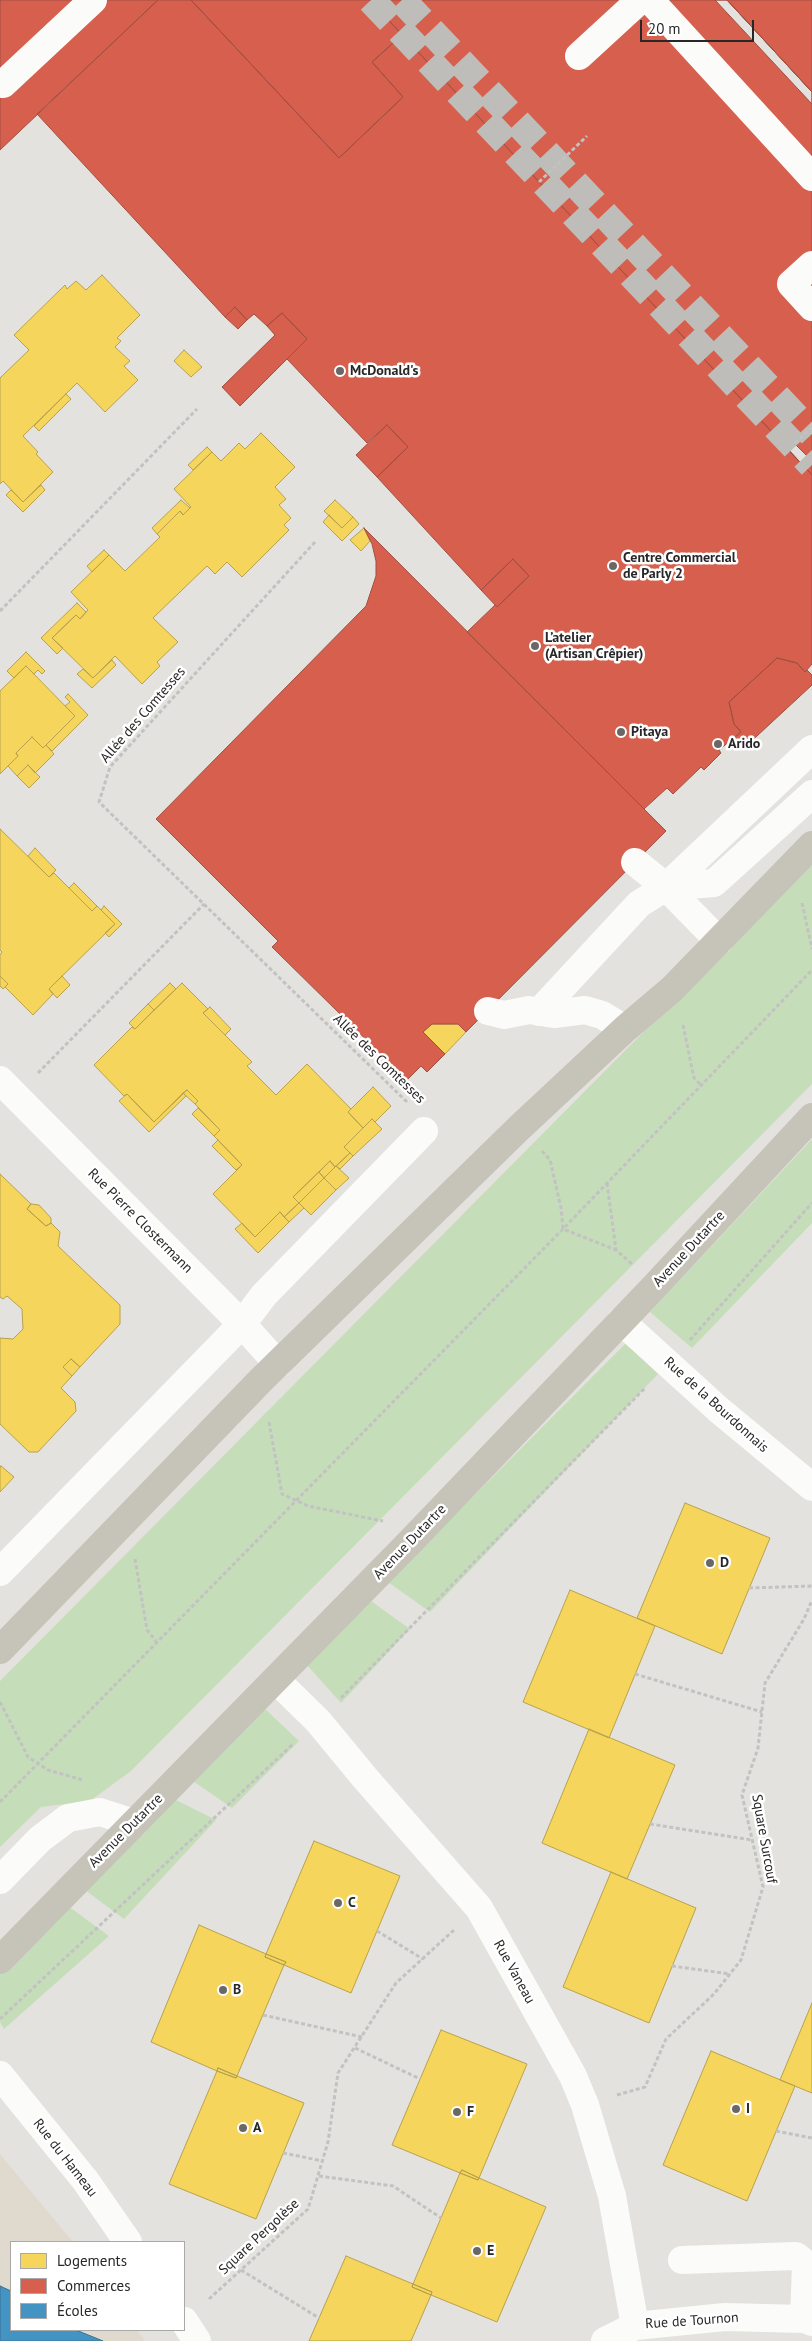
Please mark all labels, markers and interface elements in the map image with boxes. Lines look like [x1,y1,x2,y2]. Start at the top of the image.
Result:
scale bar [642,10,756,42]
text: 20 m [648,19,681,38]
place label: McDonald's [350,363,419,379]
marker: McDonald's [334,365,346,377]
place label: Centre Commercial de Parly 2 [623,550,736,582]
marker: Centre Commercial de Parly 2 [607,560,619,572]
place label: L’atelier (Artisan Crêpier) [545,630,643,662]
marker: L’atelier (Artisan Crêpier) [529,640,541,652]
street label: Allée des Comtesses [97,664,189,766]
place label: Pitaya [631,724,668,740]
marker: Pitaya [615,726,627,738]
place label: Arido [728,736,760,752]
marker: Arido [712,738,724,750]
street label: Allée des Comtesses [330,1011,428,1107]
street label: Rue Pierre Clostermann [84,1165,196,1277]
street label: Avenue Dutartre [650,1208,728,1290]
street label: Rue de la Bourdonnais [660,1354,772,1456]
street label: Avenue Dutartre [370,1501,450,1583]
place label: D [720,1555,729,1571]
marker: D [704,1557,716,1569]
street label: Avenue Dutartre [86,1791,166,1871]
street label: Square Surcouf [748,1793,780,1885]
place label: C [348,1895,356,1911]
marker: C [332,1897,344,1909]
street label: Rue Vaneau [490,1937,538,2007]
place label: B [233,1982,241,1998]
marker: B [217,1984,229,1996]
place label: I [746,2101,750,2117]
marker: I [730,2103,742,2115]
place label: F [467,2104,474,2120]
marker: F [451,2106,463,2118]
street label: Rue du Hameau [29,2116,101,2200]
place label: A [253,2120,261,2136]
marker: A [237,2122,249,2134]
street label: Square Pergolèse [215,2196,303,2278]
legend [10,2241,185,2331]
place label: E [487,2243,494,2259]
marker: E [471,2245,483,2257]
text: Logements [57,2251,127,2270]
text: Commerces [57,2276,131,2295]
text: Écoles [57,2301,98,2320]
street label: Rue de Tournon [645,2309,739,2333]

